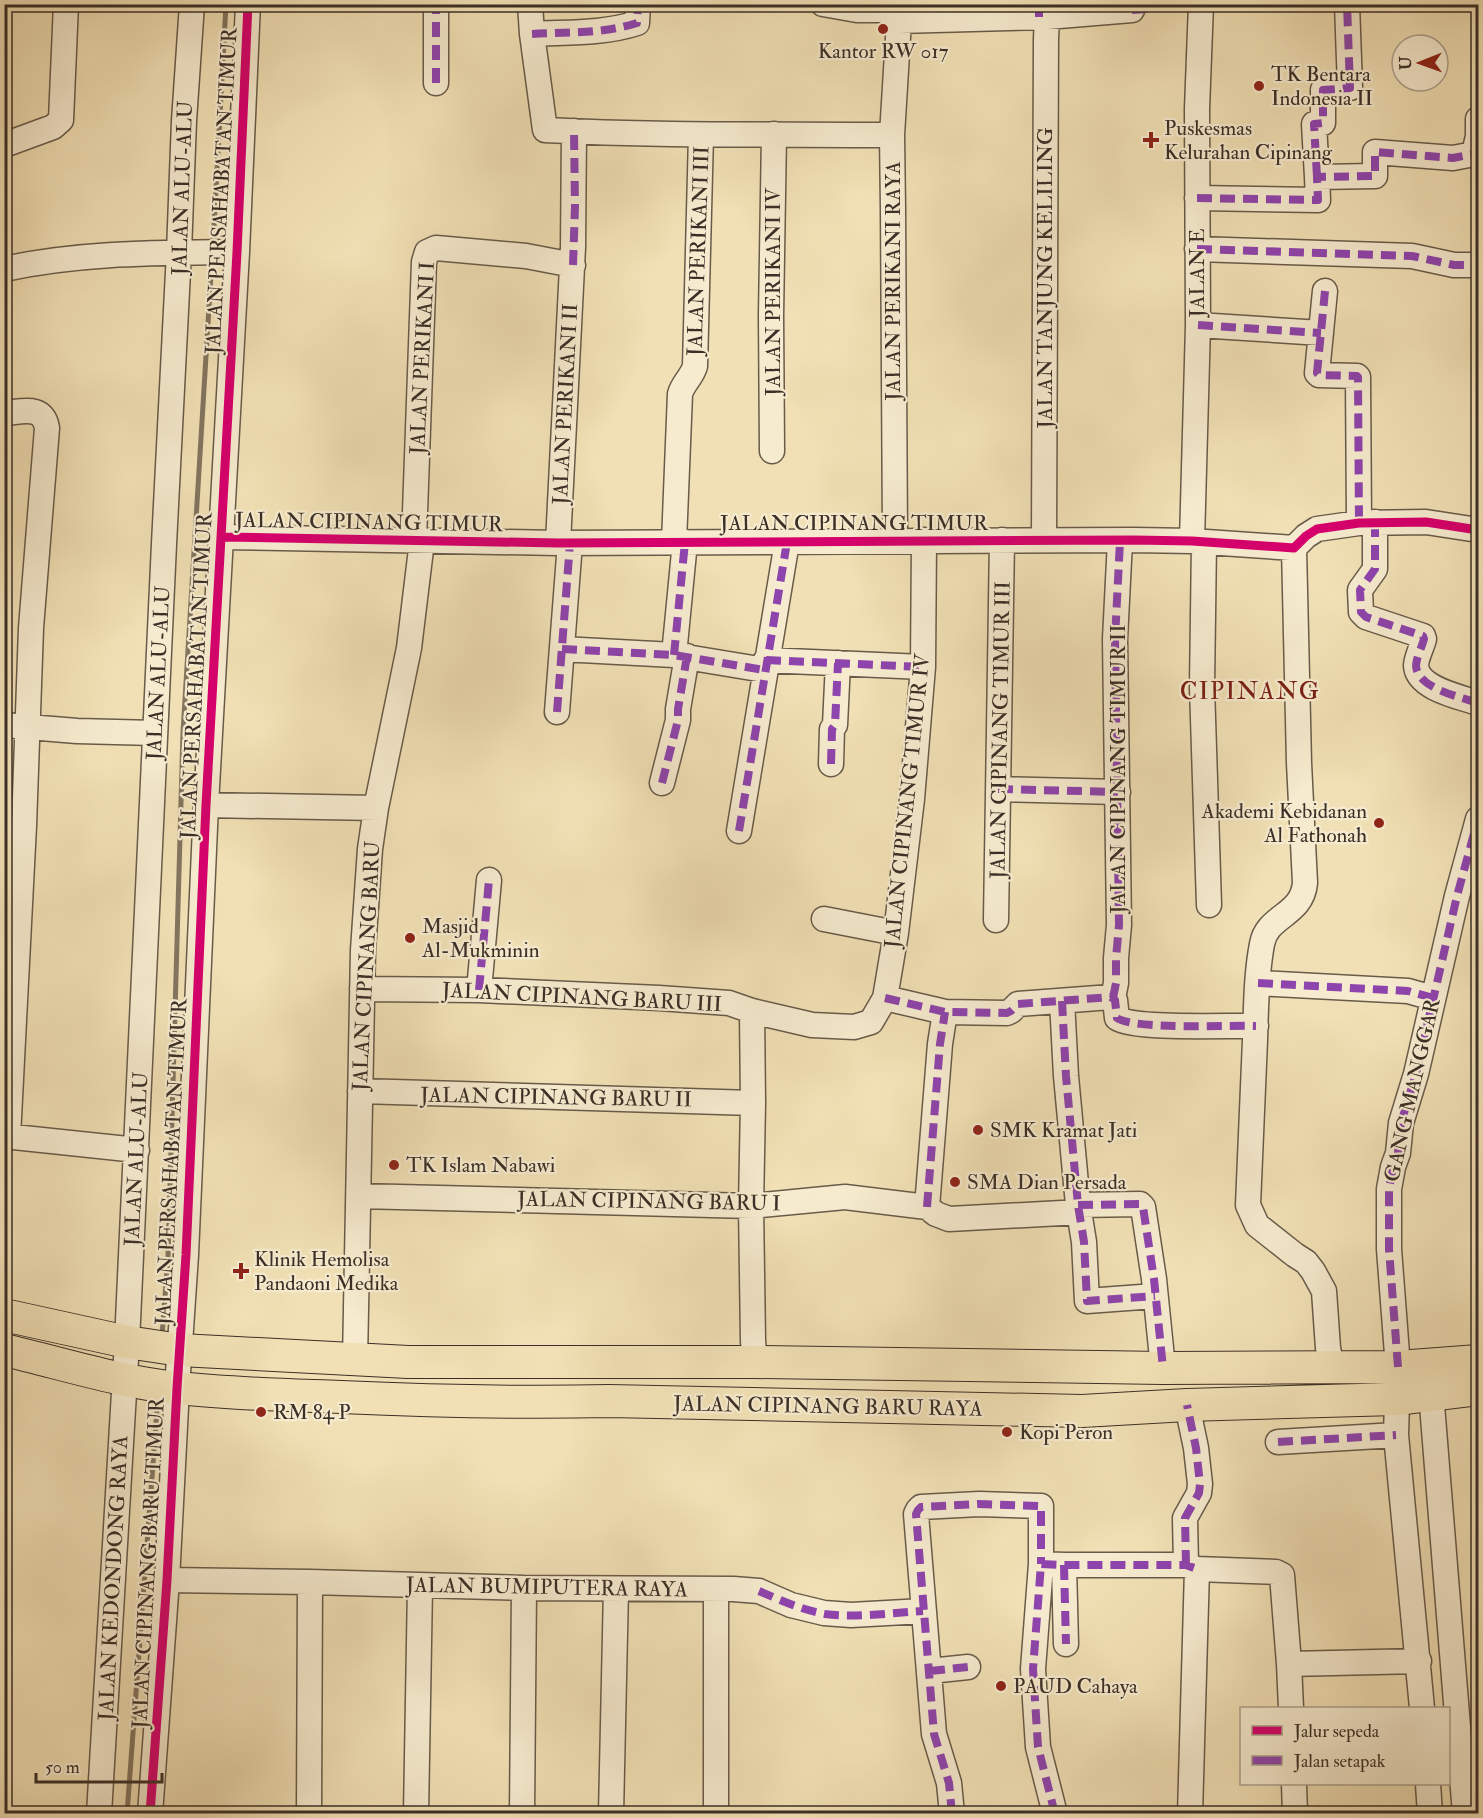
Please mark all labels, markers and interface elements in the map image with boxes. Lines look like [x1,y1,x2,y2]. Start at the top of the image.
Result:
marker: Kantor RW 017 [876,22,890,36]
street label: JALAN PERSAHABATAN TIMUR [199,26,244,356]
north arrow [1390,33,1450,93]
place label: Kantor RW 017 [818,38,949,65]
text: U [1396,56,1416,70]
place label: TK Bentara Indonesia II [1271,61,1373,112]
marker: TK Bentara Indonesia II [1252,79,1266,93]
street label: JALAN ALU-ALU [166,100,199,277]
place label: Puskesmas Kelurahan Cipinang [1164,115,1333,166]
street label: JALAN TANJUNG KELILING [1032,127,1059,430]
marker: Puskesmas Kelurahan Cipinang [1142,131,1160,149]
street label: JALAN PERIKANI III [681,146,716,357]
street label: JALAN PERIKANI RAYA [880,161,907,402]
street label: JALAN PERIKANI IV [760,187,787,397]
street label: JALAN E [1184,228,1211,319]
street label: JALAN PERIKANI I [404,261,441,456]
street label: JALAN PERIKANI II [547,303,584,506]
street label: JALAN CIPINANG TIMUR [234,507,504,538]
street label: JALAN CIPINANG TIMUR [719,510,989,537]
street label: JALAN PERSAHABATAN TIMUR [174,511,219,841]
street label: JALAN CIPINANG TIMUR III [984,581,1017,880]
street label: JALAN ALU-ALU [140,585,177,762]
street label: JALAN CIPINANG TIMUR II [1105,624,1132,915]
street label: JALAN CIPINANG TIMUR IV [879,651,937,950]
district label: CIPINANG [1180,676,1320,707]
place label: Akademi Kebidanan Al Fathonah [1201,798,1367,849]
marker: Akademi Kebidanan Al Fathonah [1372,816,1386,830]
street label: JALAN CIPINANG BARU [346,840,387,1093]
place label: Masjid Al-Mukminin [421,913,540,964]
marker: Masjid Al-Mukminin [403,931,417,945]
street label: JALAN CIPINANG BARU III [440,977,722,1018]
street label: GANG MANGGAR [1378,995,1447,1184]
street label: JALAN PERSAHABATAN TIMUR [149,997,194,1327]
street label: JALAN ALU-ALU [118,1071,155,1248]
street label: JALAN CIPINANG BARU II [419,1082,692,1113]
place label: SMK Kramat Jati [990,1117,1138,1144]
marker: SMK Kramat Jati [971,1123,985,1137]
place label: TK Islam Nabawi [406,1152,556,1179]
marker: TK Islam Nabawi [387,1158,401,1172]
place label: SMA Dian Persada [967,1169,1127,1196]
marker: SMA Dian Persada [948,1175,962,1189]
street label: JALAN CIPINANG BARU I [516,1186,781,1217]
place label: Klinik Hemolisa Pandaoni Medika [254,1246,399,1297]
marker: Klinik Hemolisa Pandaoni Medika [232,1262,250,1280]
street label: JALAN CIPINANG BARU RAYA [672,1390,983,1423]
street label: JALAN CIPINANG BARU TIMUR [126,1396,171,1730]
place label: RM 84 P [273,1399,351,1426]
marker: RM 84 P [254,1405,268,1419]
place label: Kopi Peron [1019,1419,1113,1446]
marker: Kopi Peron [1000,1425,1014,1439]
street label: JALAN KEDONDONG RAYA [92,1435,134,1722]
street label: JALAN BUMIPUTERA RAYA [405,1572,688,1603]
place label: PAUD Cahaya [1013,1673,1138,1700]
marker: PAUD Cahaya [994,1679,1008,1693]
legend [1240,1707,1450,1785]
text: Jalur sepeda [1293,1720,1380,1743]
scale bar [36,1746,162,1784]
text: Jalan setapak [1293,1750,1386,1773]
text: 50 m [45,1756,80,1779]

